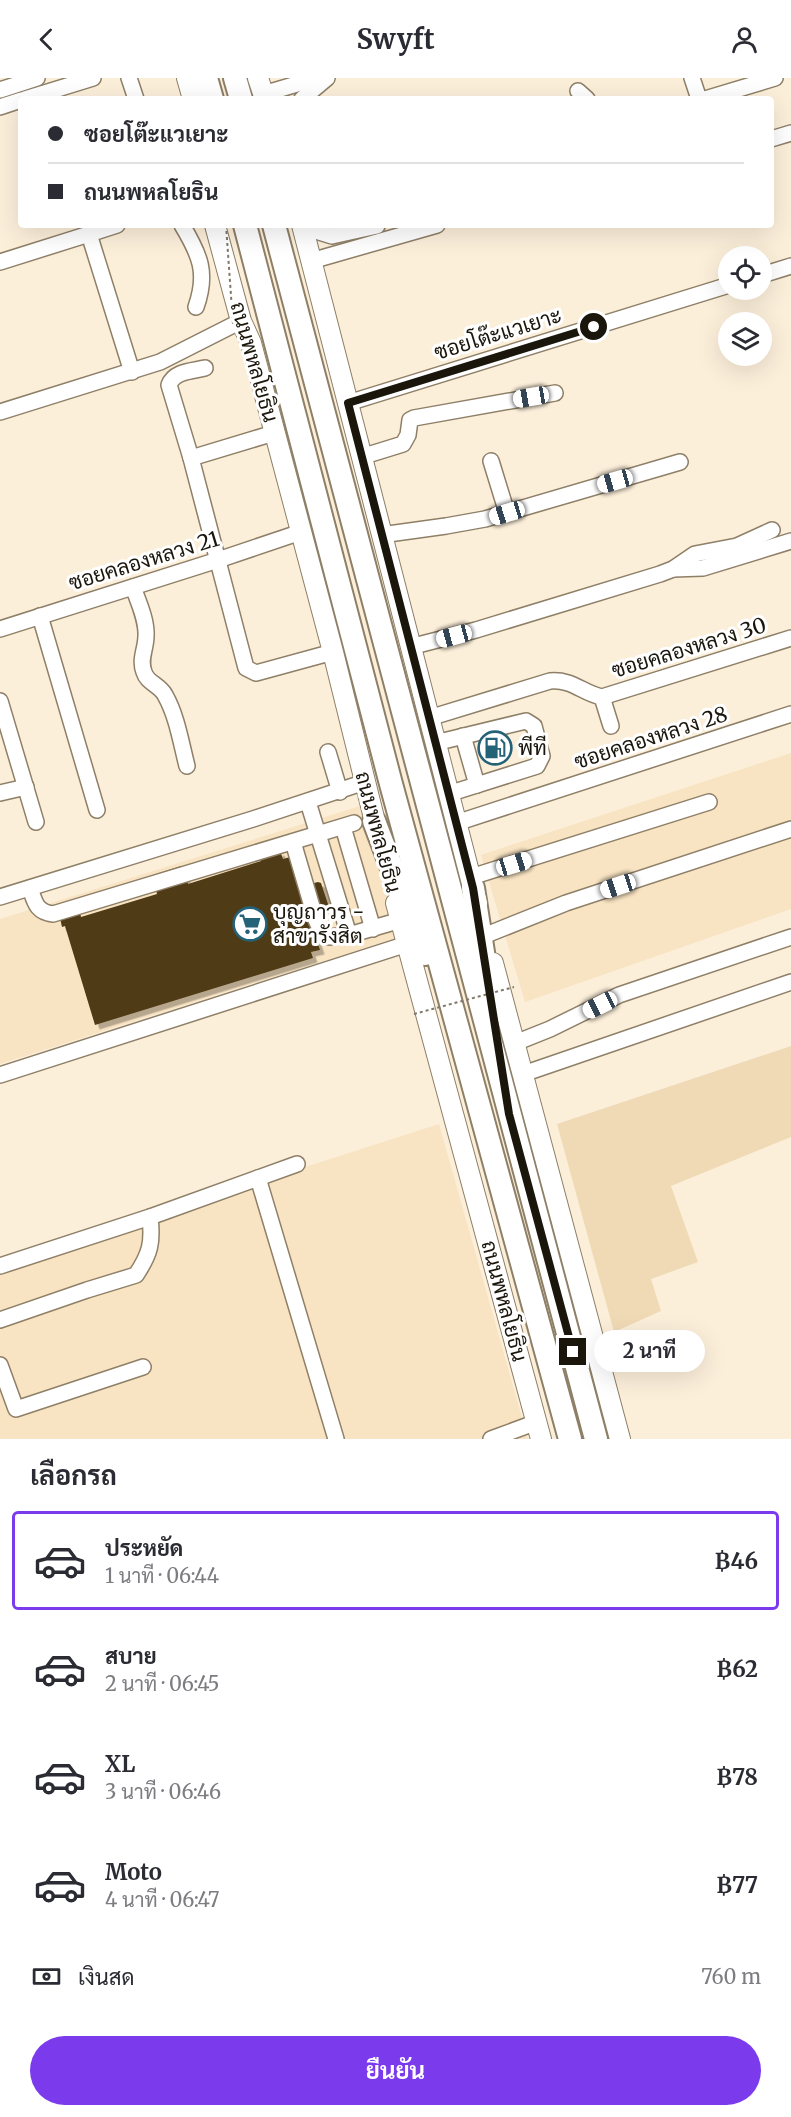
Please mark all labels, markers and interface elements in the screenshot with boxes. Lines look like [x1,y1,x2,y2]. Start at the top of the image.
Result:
text: Swyft [356,22,435,56]
icon: back [30,23,63,56]
icon: person [728,23,761,56]
text: ซอยโต๊ะแวเยาะ [84,120,228,148]
text: ถนนพหลโยธิน [84,178,218,206]
map controls [718,246,772,366]
button: locate [718,246,772,300]
street label: ถนนพหลโยธิน [224,298,285,425]
street label: ซอยโต๊ะแวเยาะ [431,301,565,366]
button: layers [718,312,772,366]
route start [580,313,607,340]
car [512,385,550,409]
car [595,467,635,495]
car [487,499,527,527]
street label: ซอยคลองหลวง 21 [65,525,222,596]
street label: ซอยคลองหลวง 30 [608,611,769,684]
car [434,623,474,649]
street label: ซอยคลองหลวง 28 [571,700,731,775]
fuel station icon: พีที [477,730,513,766]
place label: พีที [518,734,547,761]
street label: ถนนพหลโยธิน [349,768,408,895]
car [494,850,534,878]
car [598,872,638,900]
place label: บุญถาวร - สาขารังสิต [273,898,364,949]
supermarket icon: บุญถาวร - สาขารังสิต [232,906,268,942]
car [580,989,620,1021]
street label: ถนนพหลโยธิน [475,1237,534,1364]
callout: 2 นาที [594,1331,705,1373]
route end [559,1338,586,1365]
text: 2 นาที [623,1338,676,1363]
text: เลือกรถ [30,1458,117,1492]
icon: car [33,1534,87,1588]
text: ประหยัด [105,1534,183,1562]
text: ฿46 [715,1547,758,1575]
text: 1 นาที · 06:44 [105,1563,219,1588]
icon: car [33,1642,87,1696]
text: สบาย [105,1642,157,1670]
text: ฿62 [717,1655,758,1683]
text: 2 นาที · 06:45 [105,1671,219,1696]
icon: car [33,1750,87,1804]
text: XL [105,1750,135,1778]
text: ฿78 [717,1763,758,1791]
text: 3 นาที · 06:46 [105,1779,221,1804]
icon: car [33,1858,87,1912]
text: Moto [105,1858,162,1886]
text: ฿77 [717,1871,758,1899]
text: 4 นาที · 06:47 [105,1887,219,1912]
icon: cash [30,1960,63,1993]
text: เงินสด [78,1963,135,1991]
text: 760 m [701,1964,761,1989]
button: ยืนยัน [30,2036,761,2105]

